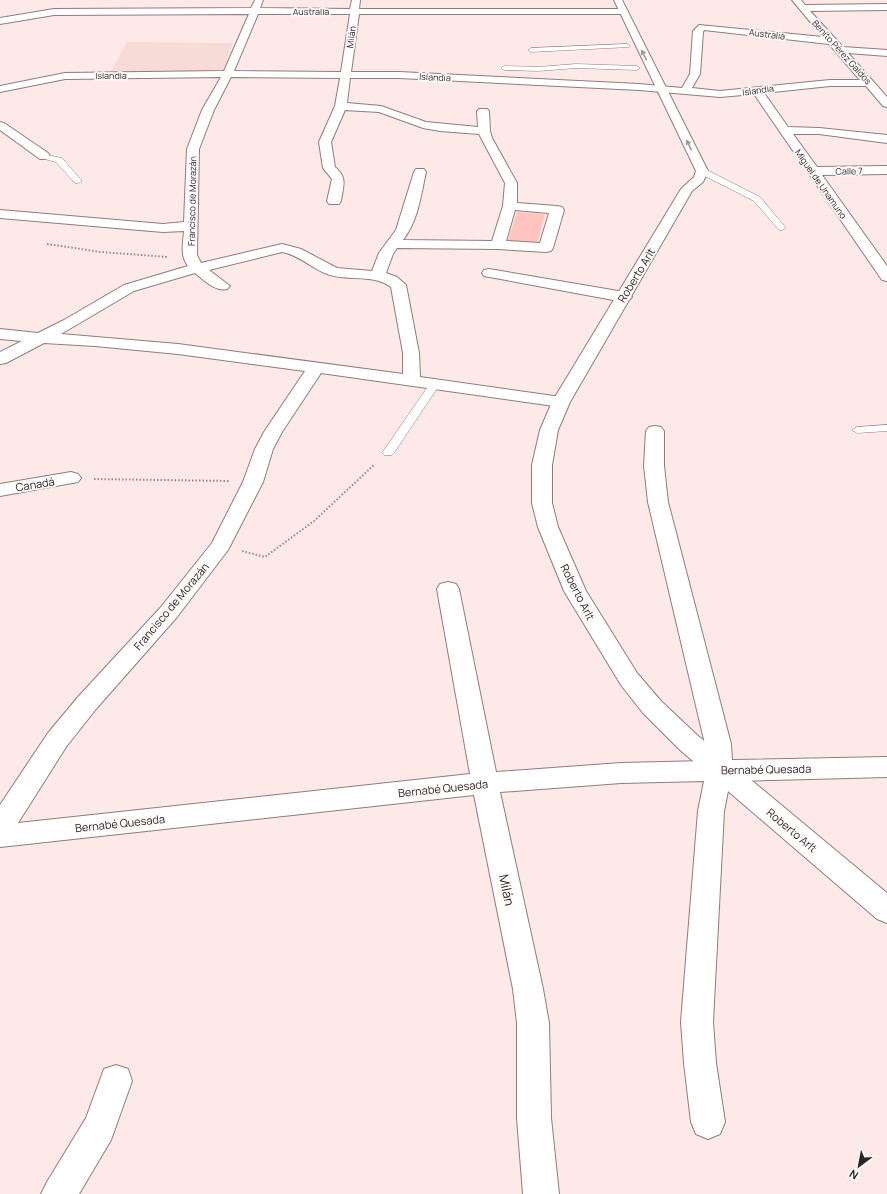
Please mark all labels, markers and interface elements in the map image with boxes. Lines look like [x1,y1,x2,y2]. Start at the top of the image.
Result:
street label: Australia [293,5,329,18]
street label: Benito Pérez Galdós [809,17,875,87]
street label: Milán [343,25,359,49]
street label: Australia [748,25,786,43]
one-way arrow [641,49,648,60]
street label: Islandia [95,69,127,82]
street label: Islandia [419,70,451,84]
street label: Islandia [741,81,775,99]
one-way arrow [686,140,692,151]
street label: Miguel de Unamuno [792,147,850,221]
street label: Francisco de Morazán [185,156,199,246]
street label: Calle 7 [835,164,863,178]
street label: Roberto Arlt [614,245,658,305]
street label: Canadá [14,474,56,494]
street label: Francisco de Morazán [130,559,212,653]
street label: Roberto Arlt [557,561,599,623]
street label: Bernabé Quesada [721,761,811,777]
street label: Bernabé Quesada [397,776,489,800]
street label: Roberto Arlt [764,805,820,855]
street label: Bernabé Quesada [74,811,166,835]
street label: Milán [495,873,519,907]
north arrow [839,1146,879,1186]
text: N [846,1166,861,1183]

